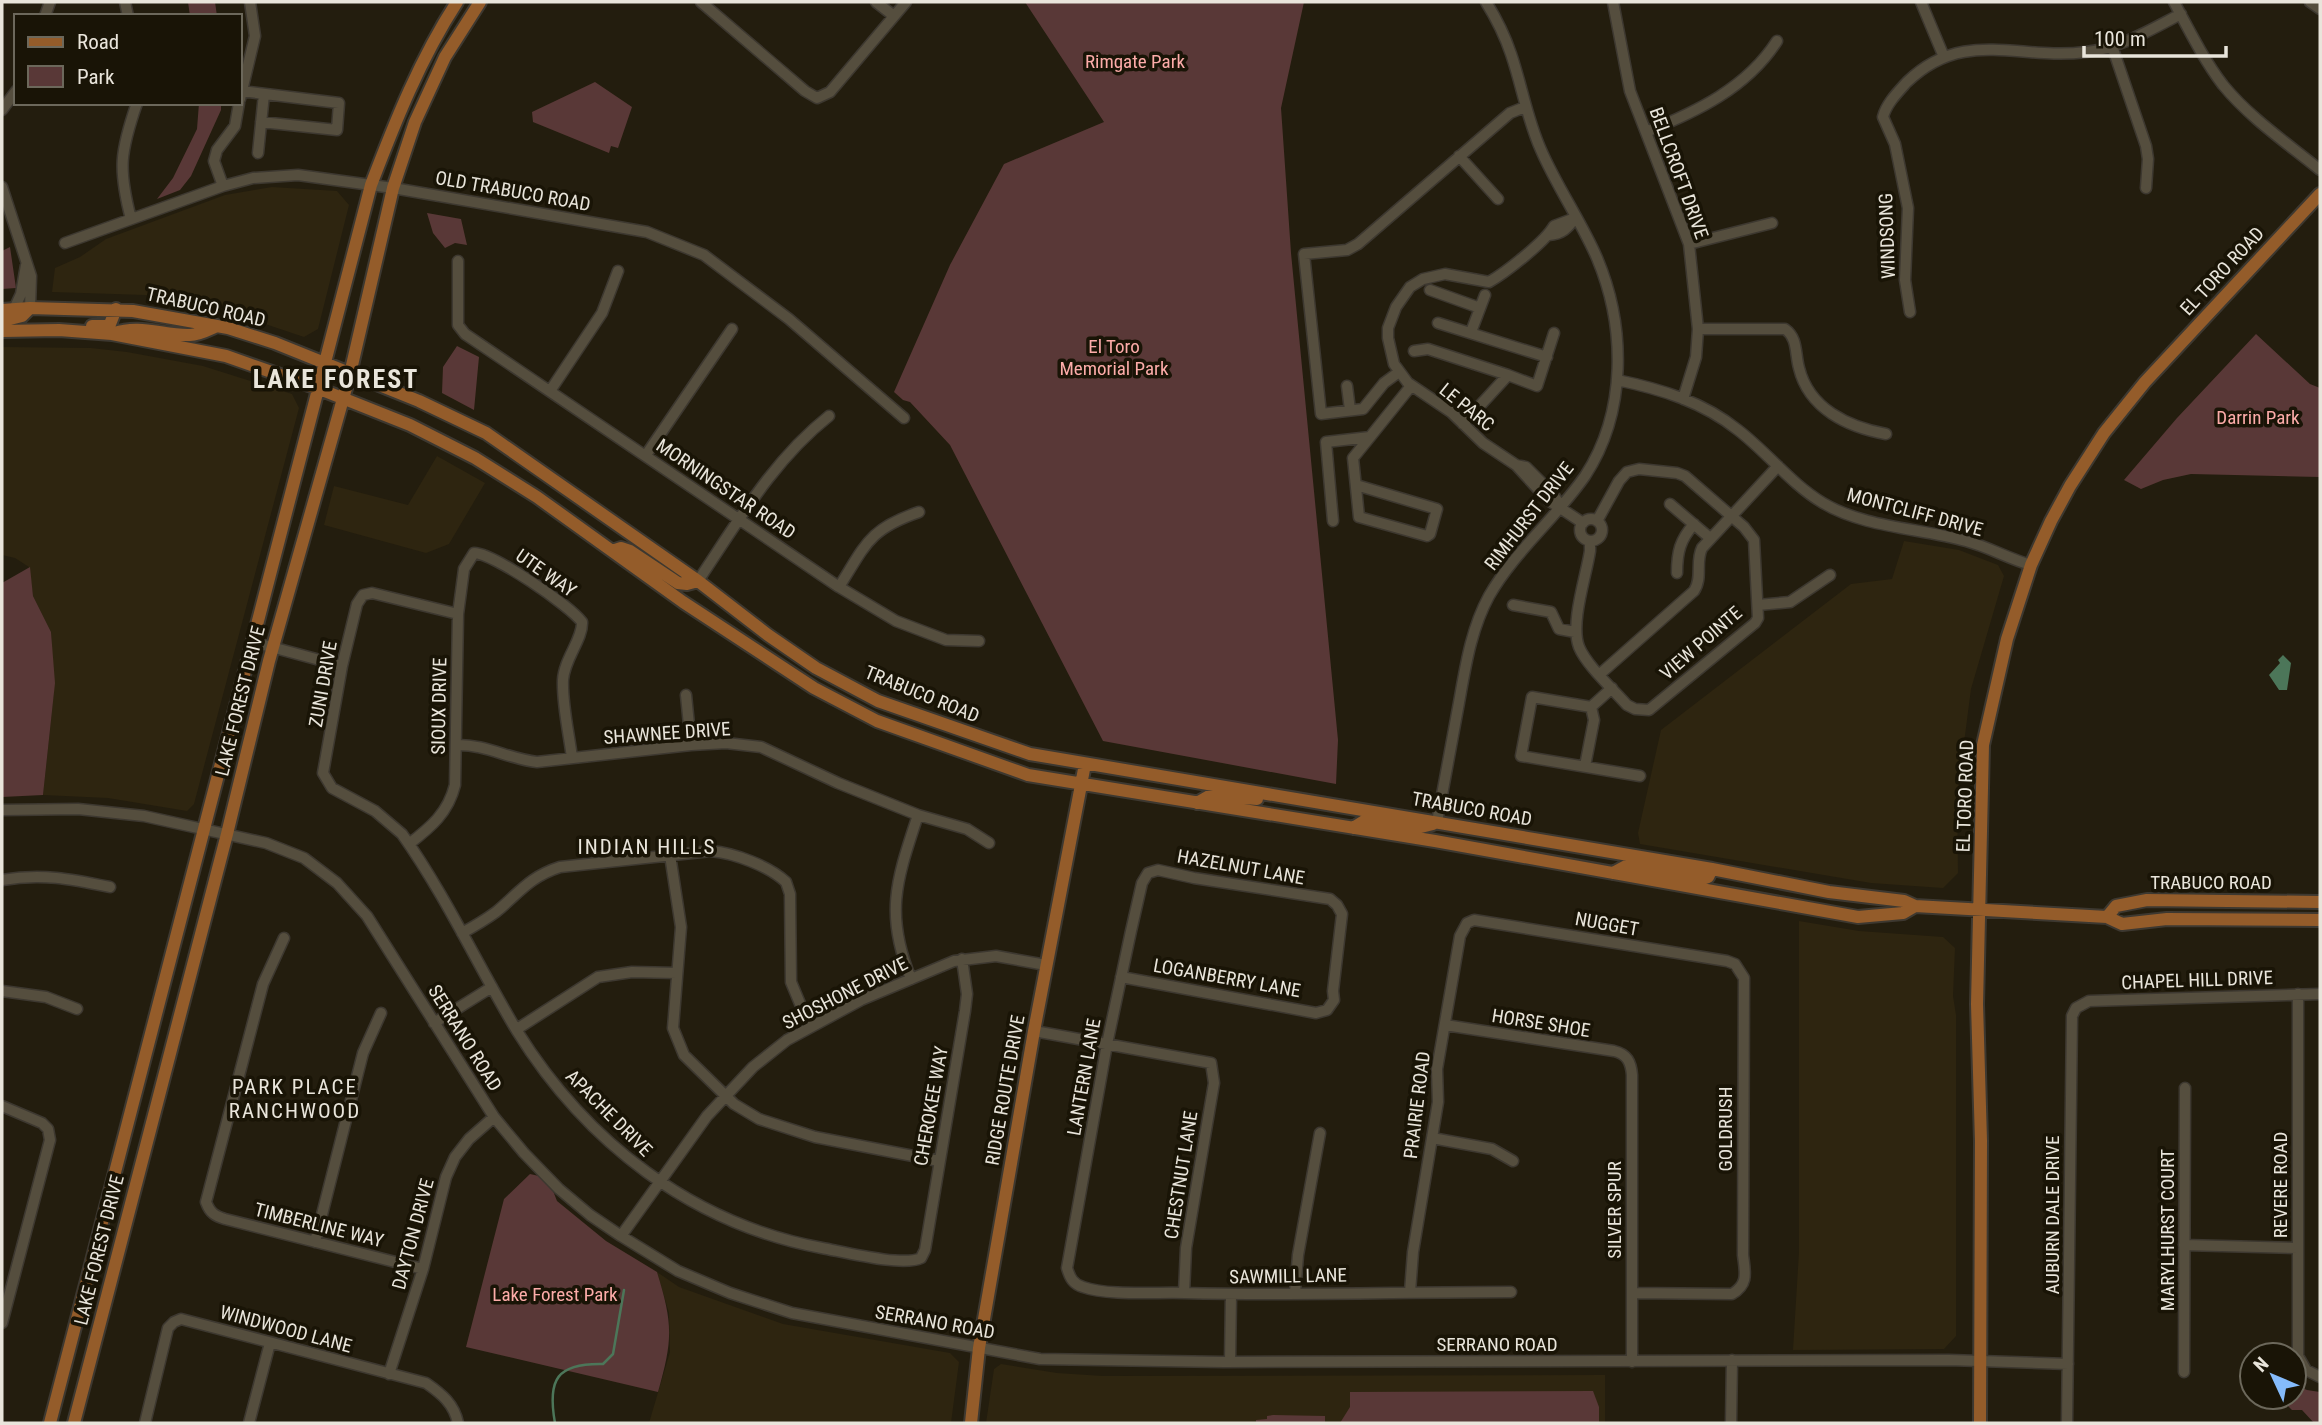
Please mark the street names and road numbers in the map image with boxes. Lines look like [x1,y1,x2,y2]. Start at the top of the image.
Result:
street label: BELLCROFT DRIVE [1645,104,1713,242]
street label: OLD TRABUCO ROAD [434,166,592,216]
street label: WINDSONG [1874,193,1900,279]
street label: EL TORO ROAD [2175,222,2269,320]
street label: TRABUCO ROAD [144,282,268,332]
street label: LE PARC [1435,378,1499,436]
street label: MORNINGSTAR ROAD [652,434,800,544]
street label: RIMHURST DRIVE [1480,457,1578,575]
street label: MONTCLIFF DRIVE [1844,483,1986,541]
street label: UTE WAY [511,544,581,602]
street label: VIEW POINTE [1655,601,1747,685]
street label: LAKE FOREST DRIVE [210,624,270,778]
street label: ZUNI DRIVE [304,639,342,729]
street label: SIOUX DRIVE [427,657,451,755]
street label: TRABUCO ROAD [861,661,983,727]
street label: SHAWNEE DRIVE [603,717,731,749]
street label: EL TORO ROAD [1952,739,1978,853]
street label: TRABUCO ROAD [1410,787,1534,831]
street label: HAZELNUT LANE [1175,844,1307,890]
street label: TRABUCO ROAD [2150,871,2272,894]
street label: NUGGET [1573,907,1641,941]
street label: SHOSHONE DRIVE [779,952,911,1034]
street label: LOGANBERRY LANE [1152,954,1302,1002]
street label: CHAPEL HILL DRIVE [2121,966,2273,994]
street label: SERRANO ROAD [423,981,507,1095]
street label: HORSE SHOE [1490,1004,1592,1042]
street label: RIDGE ROUTE DRIVE [980,1013,1030,1167]
street label: LANTERN LANE [1062,1017,1106,1137]
street label: CHEROKEE WAY [909,1044,953,1168]
street label: PRAIRIE ROAD [1399,1050,1435,1160]
street label: APACHE DRIVE [561,1065,657,1161]
street label: GOLDRUSH [1714,1087,1737,1171]
street label: CHESTNUT LANE [1160,1109,1202,1241]
street label: REVERE ROAD [2269,1132,2292,1238]
street label: AUBURN DALE DRIVE [2041,1136,2064,1294]
street label: MARYLHURST COURT [2156,1149,2179,1311]
street label: SILVER SPUR [1603,1161,1626,1259]
street label: LAKE FOREST DRIVE [69,1173,129,1327]
street label: DAYTON DRIVE [387,1176,439,1292]
street label: TIMBERLINE WAY [252,1198,386,1252]
street label: SAWMILL LANE [1229,1263,1347,1289]
street label: WINDWOOD LANE [217,1300,355,1358]
street label: SERRANO ROAD [873,1300,997,1344]
street label: SERRANO ROAD [1436,1333,1558,1356]

